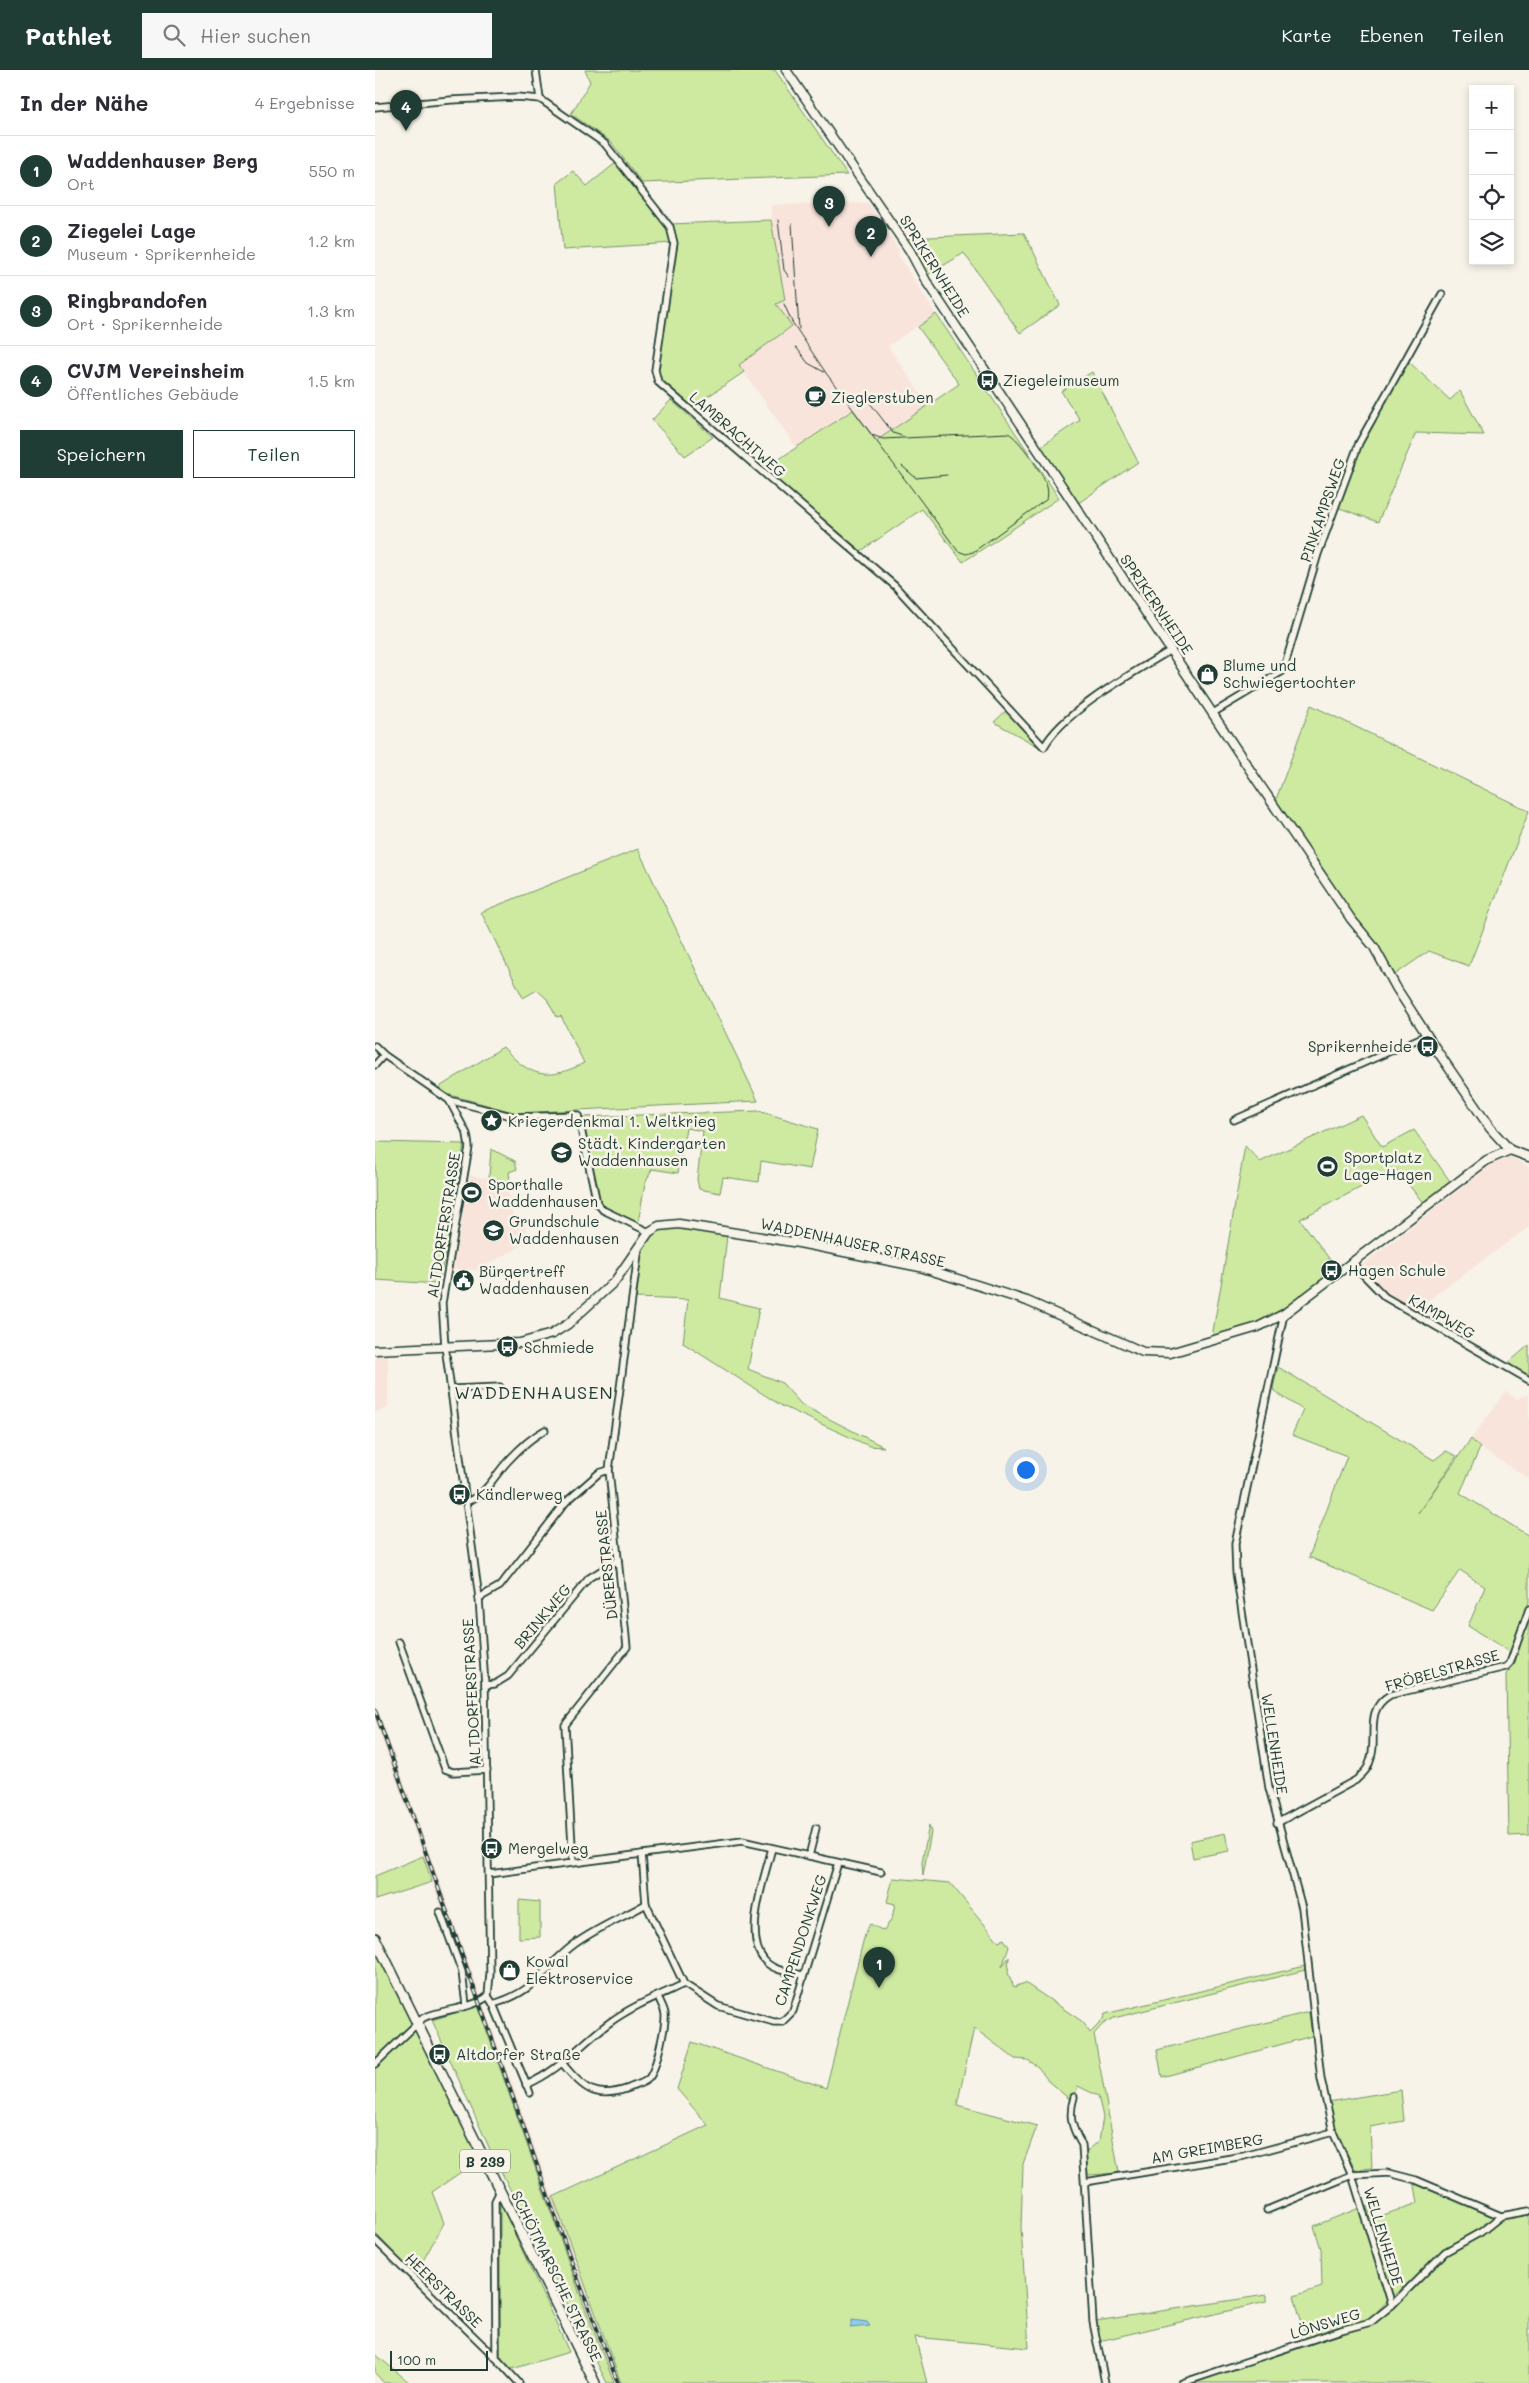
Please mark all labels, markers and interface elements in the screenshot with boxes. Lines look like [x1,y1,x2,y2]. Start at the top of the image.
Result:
search box [142,13,492,58]
text: Pathlet [25,20,112,51]
icon: search [160,21,188,49]
text: Hier suchen [200,23,311,48]
text: Karte [1281,23,1332,47]
text: Ebenen [1360,23,1424,47]
text: Teilen [1452,23,1504,47]
map controls [1469,85,1514,265]
button: + [1469,85,1514,130]
text: In der Nähe [20,89,148,116]
pin: 4 [390,90,422,131]
text: 4 Ergebnisse [255,92,355,113]
button: − [1469,130,1514,175]
text: Waddenhauser Berg [67,148,258,173]
text: 1 [32,160,40,181]
text: 550 m [309,160,355,181]
text: Ort [67,173,95,194]
button: locate [1469,175,1514,220]
pin: 3 [813,186,845,227]
street label: SPRIKERNHEIDE [896,211,975,321]
pin: 2 [855,216,887,257]
text: Ziegelei Lage [67,218,196,243]
button: layers [1469,220,1514,265]
text: 2 [32,230,40,251]
text: 1.2 km [308,230,355,251]
text: Museum · Sprikernheide [67,243,256,264]
text: Ringbrandofen [67,288,207,313]
text: 3 [31,300,41,321]
text: 1.3 km [307,300,355,321]
text: Ort · Sprikernheide [67,313,223,334]
text: CVJM Vereinsheim [67,358,244,383]
bus stop icon: Ziegeleimuseum [975,368,999,392]
text: 4 [31,370,41,391]
text: 1.5 km [307,370,355,391]
place label: Ziegeleimuseum [1003,370,1120,390]
text: Öffentliches Gebäude [67,383,239,404]
cafe icon: Zieglerstuben [803,385,827,409]
street label: LAMBRACHTWEG [686,387,790,481]
place label: Zieglerstuben [831,387,934,407]
button: Speichern [20,430,183,478]
button: Teilen [193,430,355,478]
street label: PINKAMPSWEG [1295,455,1349,565]
street label: SPRIKERNHEIDE [1116,550,1198,658]
place label: Blume und Schwiegertochter [1223,655,1356,692]
shop icon: Blume und Schwiegertochter [1195,662,1219,686]
bus stop icon: Sprikernheide [1416,1034,1440,1058]
place label: Sprikernheide [1308,1036,1412,1056]
place icon: Kriegerdenkmal 1. Weltkrieg [480,1109,504,1133]
place label: Kriegerdenkmal 1. Weltkrieg [508,1111,716,1131]
place label: Städt. Kindergarten Waddenhausen [578,1133,726,1170]
school or university icon: Städt. Kindergarten Waddenhausen [550,1140,574,1164]
place label: Sportplatz Lage-Hagen [1344,1147,1432,1184]
street label: ALTDORFERSTRASSE [422,1150,464,1299]
sports icon: Sportplatz Lage-Hagen [1316,1154,1340,1178]
place label: Sporthalle Waddenhausen [488,1174,598,1211]
sports icon: Sporthalle Waddenhausen [460,1181,484,1205]
place label: Grundschule Waddenhausen [509,1211,619,1248]
street label: WADDENHAUSER STRASSE [759,1213,948,1271]
school or university icon: Grundschule Waddenhausen [481,1218,505,1242]
bus stop icon: Hagen Schule [1320,1258,1344,1282]
place label: Hagen Schule [1348,1260,1446,1280]
place label: Bürgertreff Waddenhausen [479,1261,589,1298]
public building icon: Bürgertreff Waddenhausen [451,1268,475,1292]
street label: KAMPWEG [1405,1289,1479,1343]
bus stop icon: Schmiede [496,1335,520,1359]
place label: Schmiede [524,1337,594,1357]
district label: WADDENHAUSEN [454,1380,614,1404]
your location [1013,1457,1039,1483]
bus stop icon: Kändlerweg [448,1482,472,1506]
place label: Kändlerweg [476,1484,563,1504]
street label: DÜRERSTRASSE [590,1509,622,1621]
street label: BRINKWEG [509,1579,575,1653]
street label: ALTDORFERSTRASSE [457,1618,485,1766]
street label: FRÖBELSTRASSE [1383,1644,1502,1696]
street label: WELLENHEIDE [1257,1692,1293,1796]
bus stop icon: Mergelweg [480,1836,504,1860]
place label: Mergelweg [508,1838,588,1858]
street label: CAMPENDONKWEG [769,1872,831,2008]
pin: 1 [863,1947,895,1988]
place label: Kowal Elektroservice [526,1951,633,1988]
shop icon: Kowal Elektroservice [498,1958,522,1982]
bus stop icon: Altdorfer Straße [428,2042,452,2066]
place label: Altdorfer Straße [456,2044,581,2064]
street label: AM GREIMBERG [1149,2128,1265,2168]
road number: B 239 [460,2150,510,2172]
street label: WELLENHEIDE [1360,2184,1409,2288]
street label: SCHÖTMARSCHE STRASSE [507,2187,607,2365]
street label: HEERSTRASSE [401,2248,487,2332]
street label: LÖNSWEG [1288,2303,1362,2343]
scale bar [390,2348,487,2371]
text: 100 m [397,2350,436,2369]

